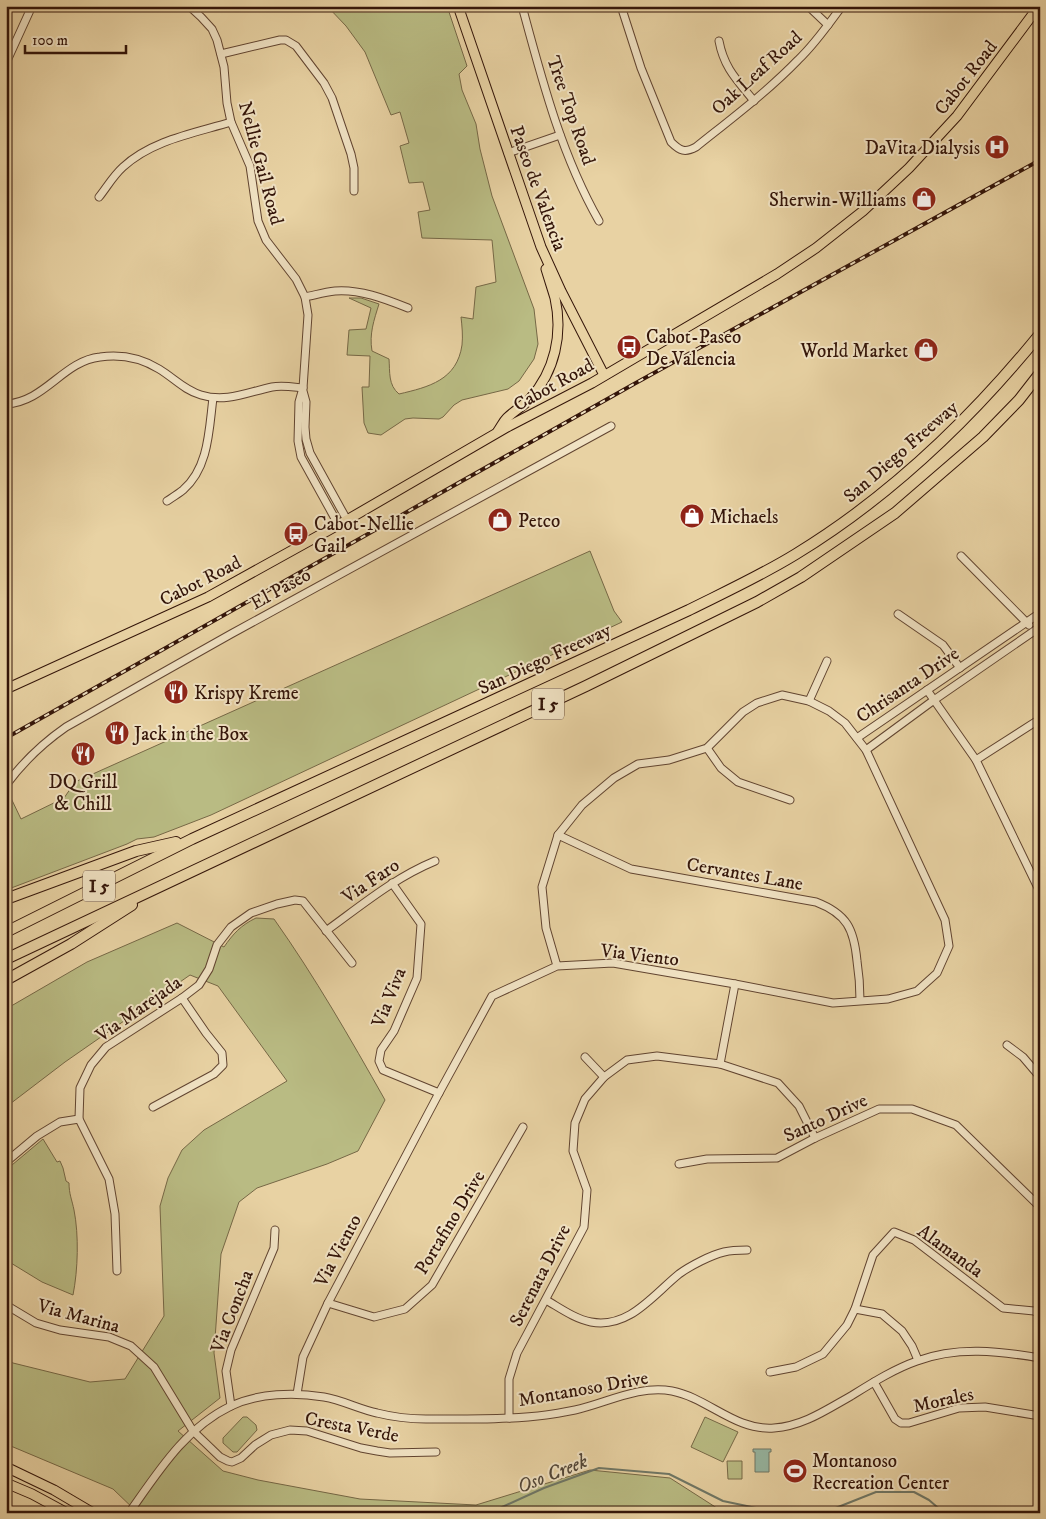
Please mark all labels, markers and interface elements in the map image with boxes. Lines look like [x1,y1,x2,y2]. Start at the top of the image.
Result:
scale bar [25,22,126,54]
street label: Oak Leaf Road [707,26,807,120]
text: 100 m [32,31,68,50]
street label: Cabot Road [930,36,1003,120]
street label: Tree Top Road [541,53,600,169]
street label: Nellie Gail Road [233,99,288,228]
street label: Paseo de Valencia [504,123,571,254]
hospital icon: DaVita Dialysis [984,134,1010,160]
place label: DaVita Dialysis [865,137,980,160]
shop icon: Sherwin-Williams [911,186,937,212]
place label: Sherwin-Williams [769,189,906,212]
place label: Cabot-Paseo De Valencia [646,326,741,371]
bus stop icon: Cabot-Paseo De Valencia [616,334,642,360]
shop icon: World Market [913,337,939,363]
place label: World Market [800,340,908,363]
street label: Cabot Road [510,354,598,417]
street label: San Diego Freeway [839,396,964,508]
shop icon: Michaels [679,503,705,529]
place label: Michaels [710,506,778,529]
shop icon: Petco [487,507,513,533]
place label: Petco [518,510,560,533]
place label: Cabot-Nellie Gail [314,513,414,558]
bus stop icon: Cabot-Nellie Gail [283,521,309,547]
street label: Cabot Road [156,551,246,612]
street label: El Paseo [246,563,315,615]
street label: San Diego Freeway [474,618,616,700]
street label: Chrisanta Drive [852,642,964,728]
restaurant icon: Krispy Kreme [163,679,189,705]
place label: Krispy Kreme [194,682,299,705]
road number: I 5 [532,689,564,720]
restaurant icon: Jack in the Box [104,720,130,746]
place label: Jack in the Box [132,723,249,746]
restaurant icon: DQ Grill & Chill [70,741,96,767]
place label: DQ Grill & Chill [49,771,118,816]
street label: Cervantes Lane [685,853,805,896]
street label: Via Faro [337,854,404,909]
road number: I 5 [83,870,115,901]
street label: Via Viento [598,939,680,972]
street label: Via Viva [367,964,412,1032]
street label: Via Marejada [91,971,186,1048]
street label: Santo Drive [780,1089,871,1148]
street label: Portafino Drive [410,1166,490,1279]
street label: Via Viento [309,1211,367,1292]
street label: Alamanda [913,1220,987,1283]
street label: Serenata Drive [505,1221,576,1330]
street label: Via Concha [206,1267,259,1357]
street label: Via Marina [34,1294,122,1338]
street label: Montanoso Drive [517,1367,650,1412]
street label: Morales [911,1383,976,1418]
street label: Cresta Verde [303,1407,401,1448]
water label: Oso Creek [514,1449,592,1500]
place label: Montanoso Recreation Center [812,1450,949,1495]
sports icon: Montanoso Recreation Center [782,1458,808,1484]

